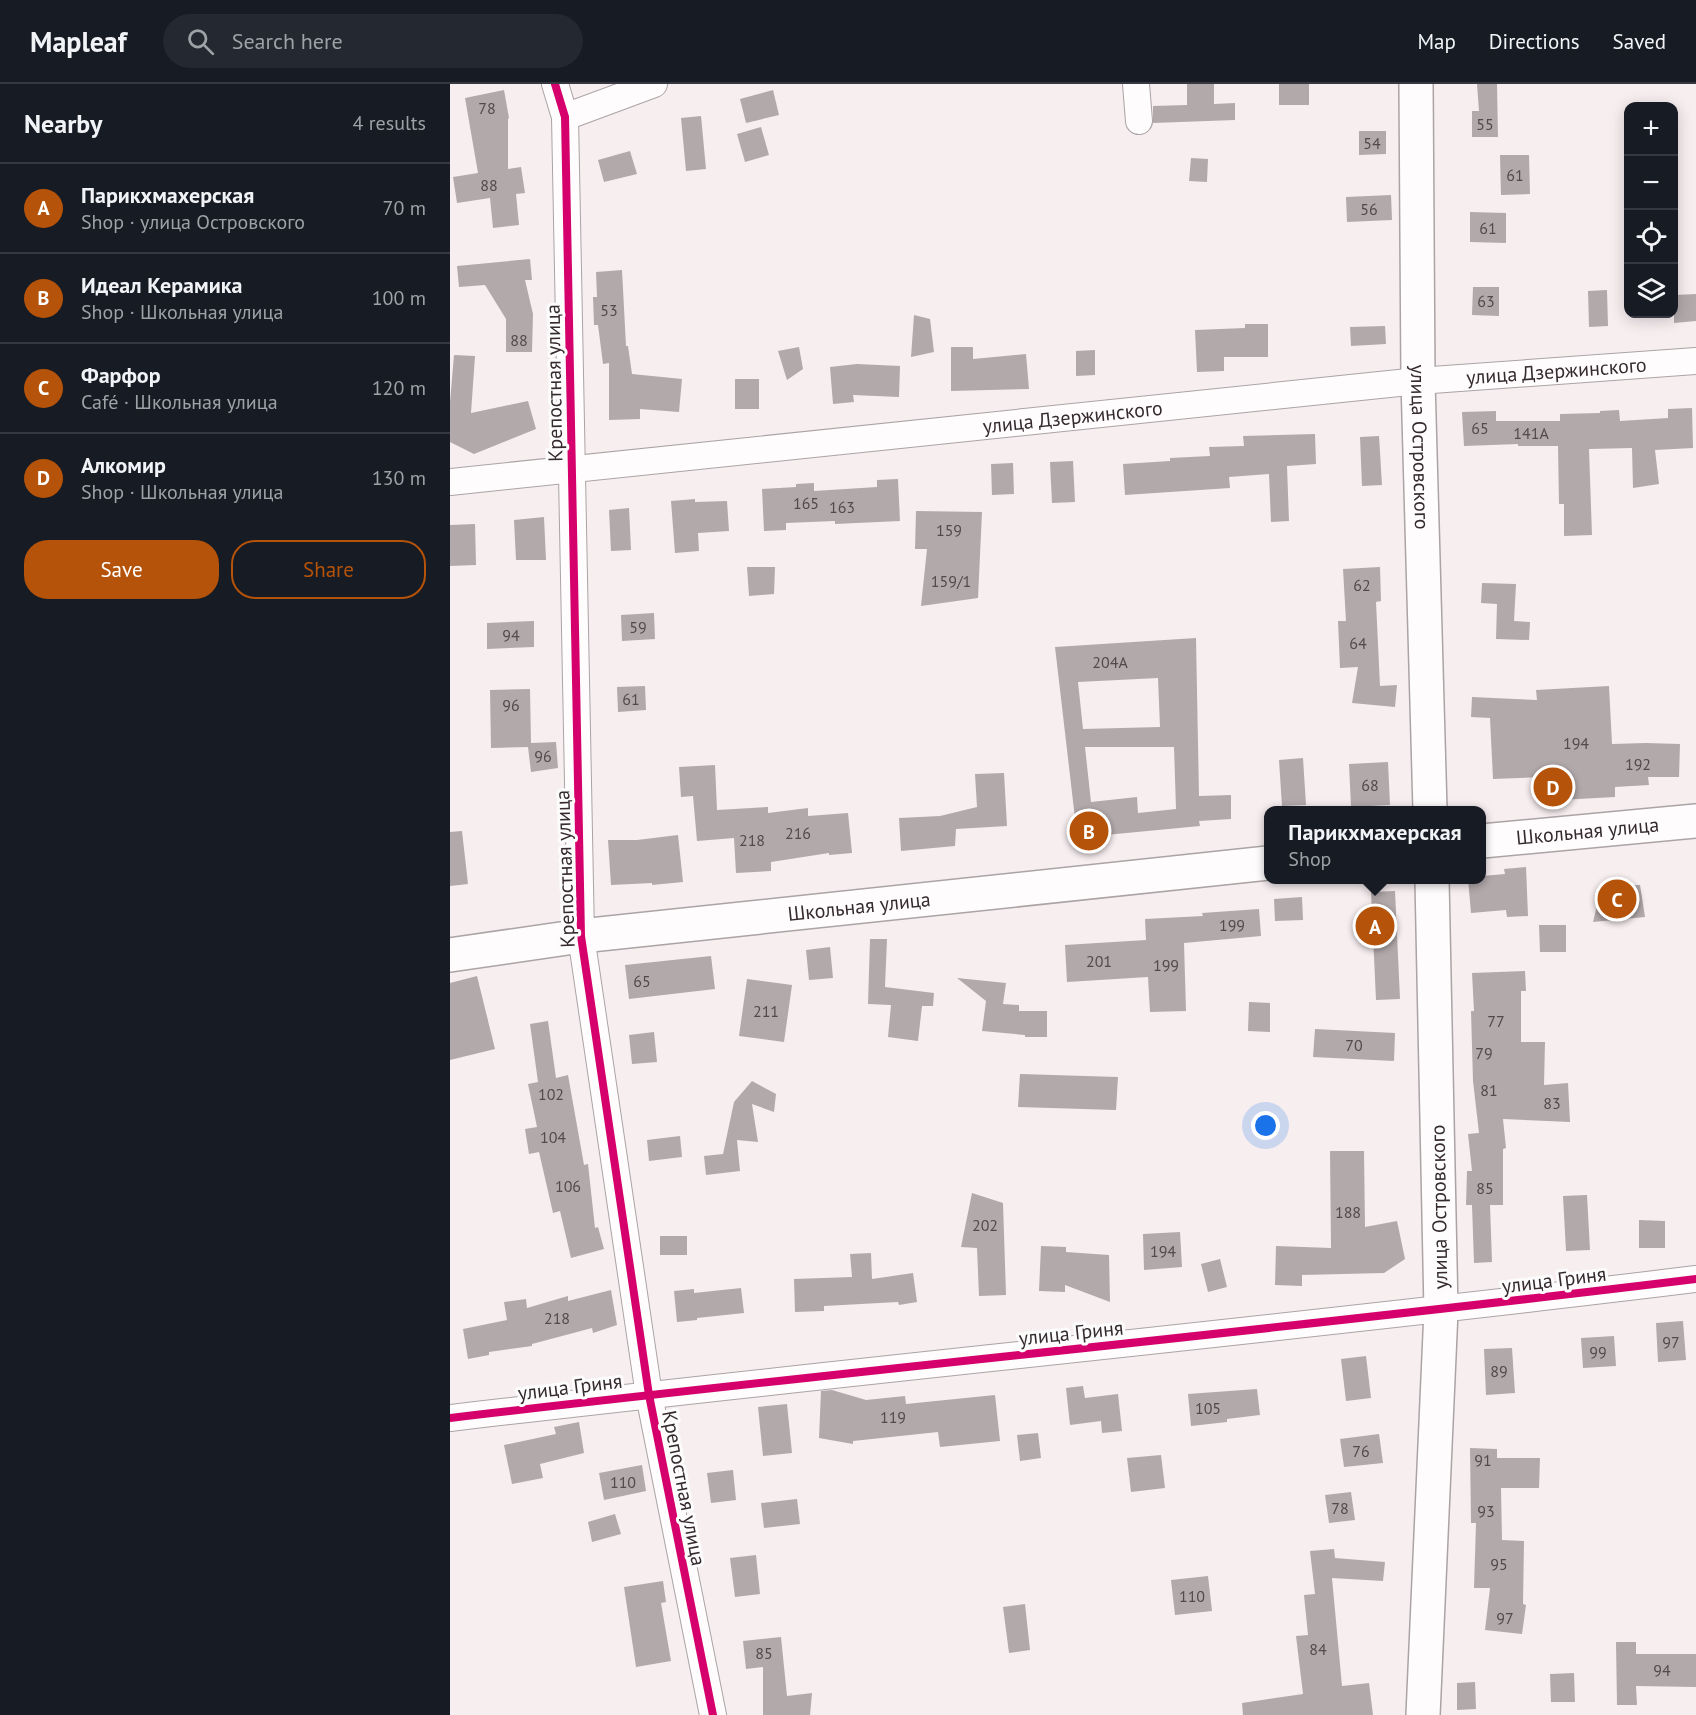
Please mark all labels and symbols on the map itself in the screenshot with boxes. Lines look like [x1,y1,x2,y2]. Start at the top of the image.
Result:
house number: 78 [478,98,496,118]
house number: 55 [1476,114,1494,134]
house number: 54 [1363,133,1381,153]
house number: 61 [1506,165,1524,185]
house number: 88 [480,175,498,195]
house number: 56 [1360,199,1378,219]
house number: 61 [1479,218,1497,238]
house number: 63 [1477,291,1495,311]
house number: 53 [600,300,618,320]
street label: Крепостная улица [540,304,568,462]
house number: 88 [510,330,528,350]
street label: улица Дзержинского [1465,352,1647,390]
street label: улица Островского [1405,364,1435,530]
street label: улица Дзержинского [981,395,1164,439]
house number: 65 [1471,418,1489,438]
house number: 141А [1513,423,1549,443]
house number: 165 [793,493,819,513]
house number: 163 [829,497,855,517]
house number: 159 [936,520,962,540]
house number: 159/1 [931,571,971,591]
house number: 62 [1353,575,1371,595]
house number: 59 [629,617,647,637]
house number: 94 [502,625,520,645]
house number: 64 [1349,633,1367,653]
house number: 204А [1092,652,1128,672]
house number: 61 [622,689,640,709]
house number: 96 [502,695,520,715]
house number: 194 [1563,733,1589,753]
house number: 96 [534,746,552,766]
house number: 192 [1625,754,1651,774]
pin: D [1534,764,1572,810]
house number: 68 [1361,775,1379,795]
street label: Крепостная улица [549,790,581,948]
pin: B [1070,808,1108,854]
street label: Школьная улица [1515,812,1660,851]
house number: 216 [785,823,811,843]
house number: 218 [739,830,765,850]
pin: C [1598,876,1636,922]
street label: Школьная улица [786,886,932,927]
pin: A [1356,904,1394,948]
house number: 199 [1219,915,1245,935]
house number: 201 [1086,951,1112,971]
house number: 199 [1153,955,1179,975]
house number: 65 [633,971,651,991]
house number: 211 [753,1001,779,1021]
house number: 77 [1487,1011,1505,1031]
house number: 70 [1345,1035,1363,1055]
house number: 79 [1475,1043,1493,1063]
house number: 81 [1480,1080,1498,1100]
house number: 102 [538,1084,564,1104]
house number: 83 [1543,1093,1561,1113]
your location [1251,1111,1280,1140]
street label: улица Островского [1425,1124,1453,1290]
house number: 104 [540,1127,566,1147]
house number: 106 [555,1176,581,1196]
house number: 85 [1476,1178,1494,1198]
house number: 188 [1335,1202,1361,1222]
house number: 202 [972,1215,998,1235]
house number: 194 [1150,1241,1176,1261]
street label: улица Гриня [1500,1261,1608,1299]
house number: 218 [544,1308,570,1328]
street label: улица Гриня [1017,1315,1125,1351]
house number: 97 [1662,1332,1680,1352]
house number: 99 [1589,1342,1607,1362]
house number: 89 [1490,1361,1508,1381]
street label: улица Гриня [516,1368,624,1406]
house number: 105 [1195,1398,1221,1418]
house number: 119 [880,1407,906,1427]
street label: Крепостная улица [656,1408,712,1568]
house number: 76 [1352,1441,1370,1461]
house number: 91 [1474,1450,1492,1470]
house number: 110 [610,1472,636,1492]
house number: 78 [1331,1498,1349,1518]
house number: 93 [1477,1501,1495,1521]
house number: 95 [1490,1554,1508,1574]
house number: 110 [1179,1586,1205,1606]
house number: 97 [1496,1608,1514,1628]
house number: 84 [1309,1639,1327,1659]
house number: 85 [755,1643,773,1663]
house number: 94 [1653,1660,1671,1680]

